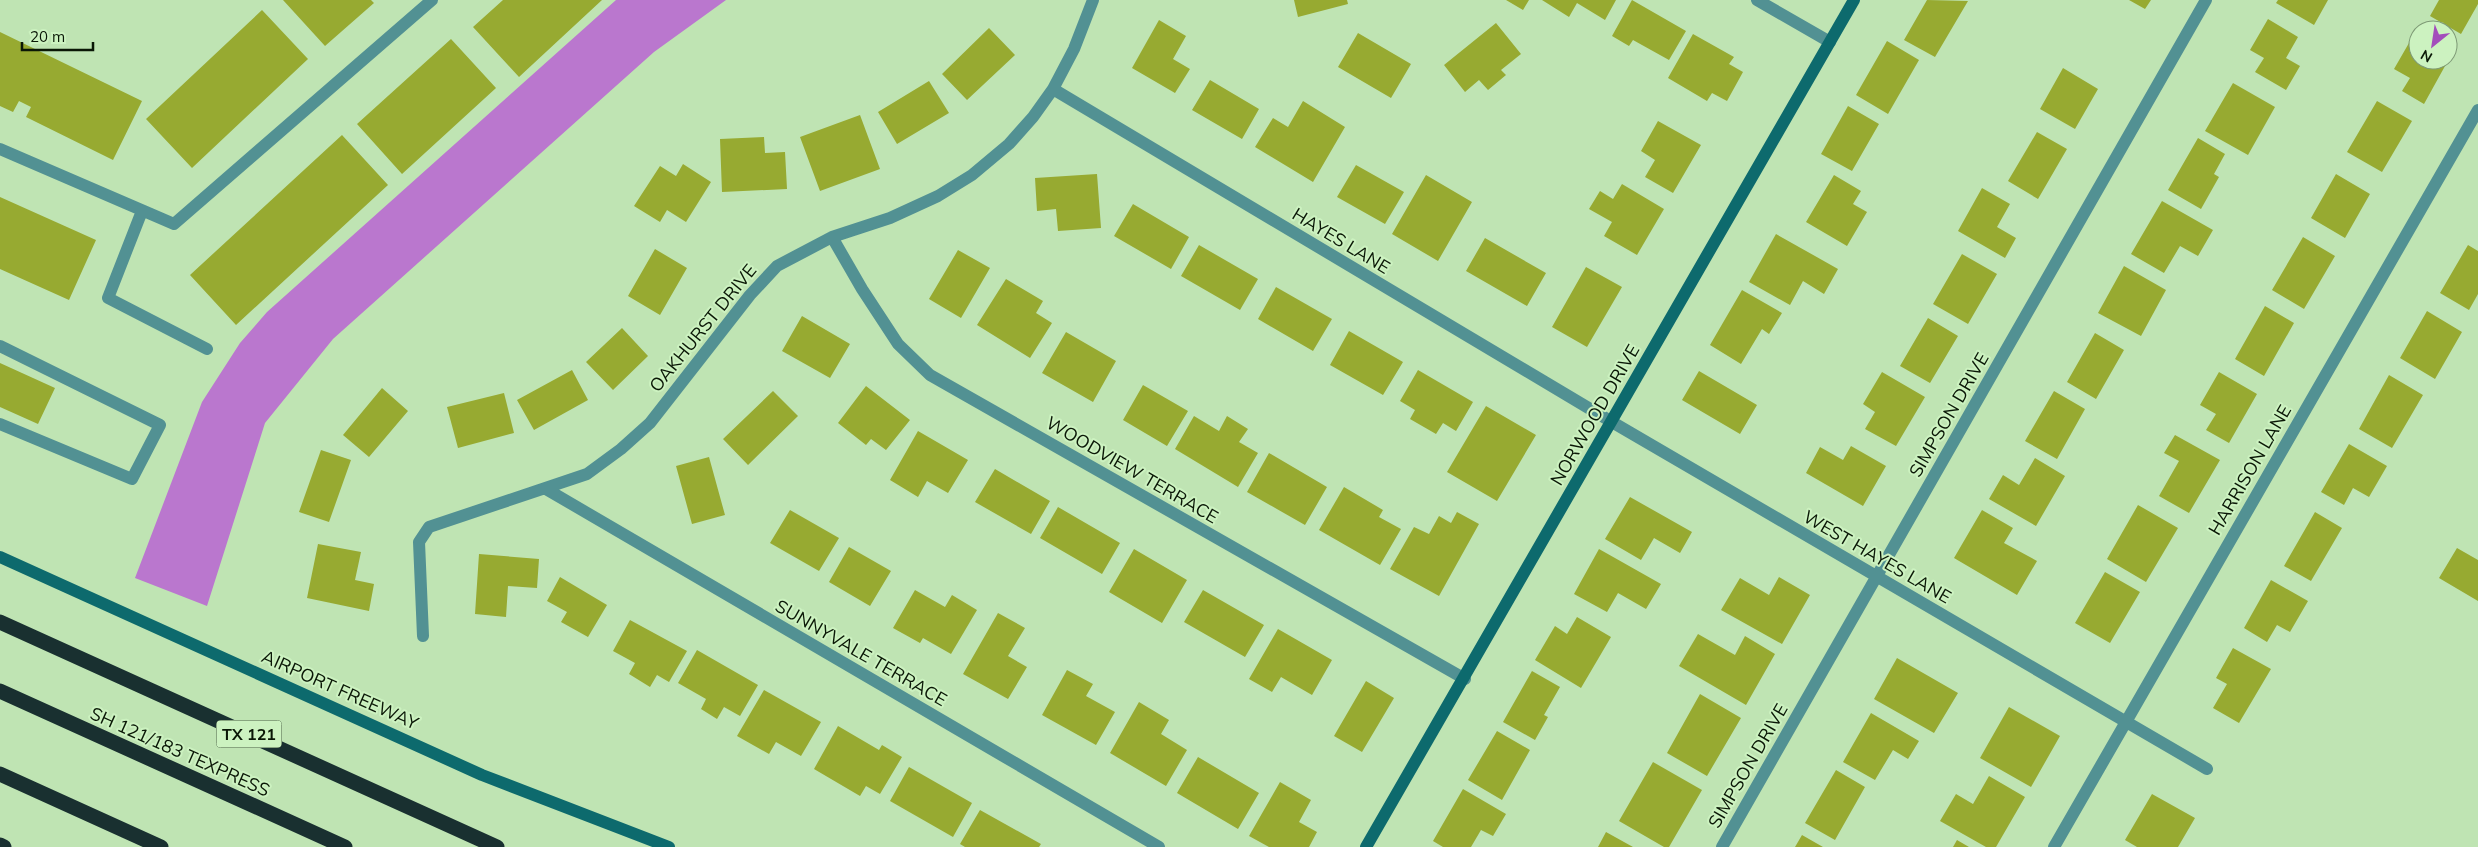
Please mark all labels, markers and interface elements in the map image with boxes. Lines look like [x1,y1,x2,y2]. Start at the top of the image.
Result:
scale bar [22,20,94,52]
north arrow [2408,20,2458,70]
text: 20 m [30,27,65,46]
text: N [2417,46,2436,67]
street label: HAYES LANE [1288,202,1394,279]
street label: OAKHURST DRIVE [644,259,761,396]
street label: NORWOOD DRIVE [1545,340,1644,489]
street label: SIMPSON DRIVE [1904,348,1994,481]
street label: HARRISON LANE [2203,401,2296,539]
street label: WOODVIEW TERRACE [1042,411,1222,528]
street label: WEST HAYES LANE [1799,505,1955,608]
street label: SUNNYVALE TERRACE [771,594,951,711]
street label: AIRPORT FREEWAY [258,645,423,735]
street label: SIMPSON DRIVE [1703,699,1793,832]
street label: SH 121/183 TEXPRESS [87,702,274,802]
road number: TX 121 [216,721,282,748]

